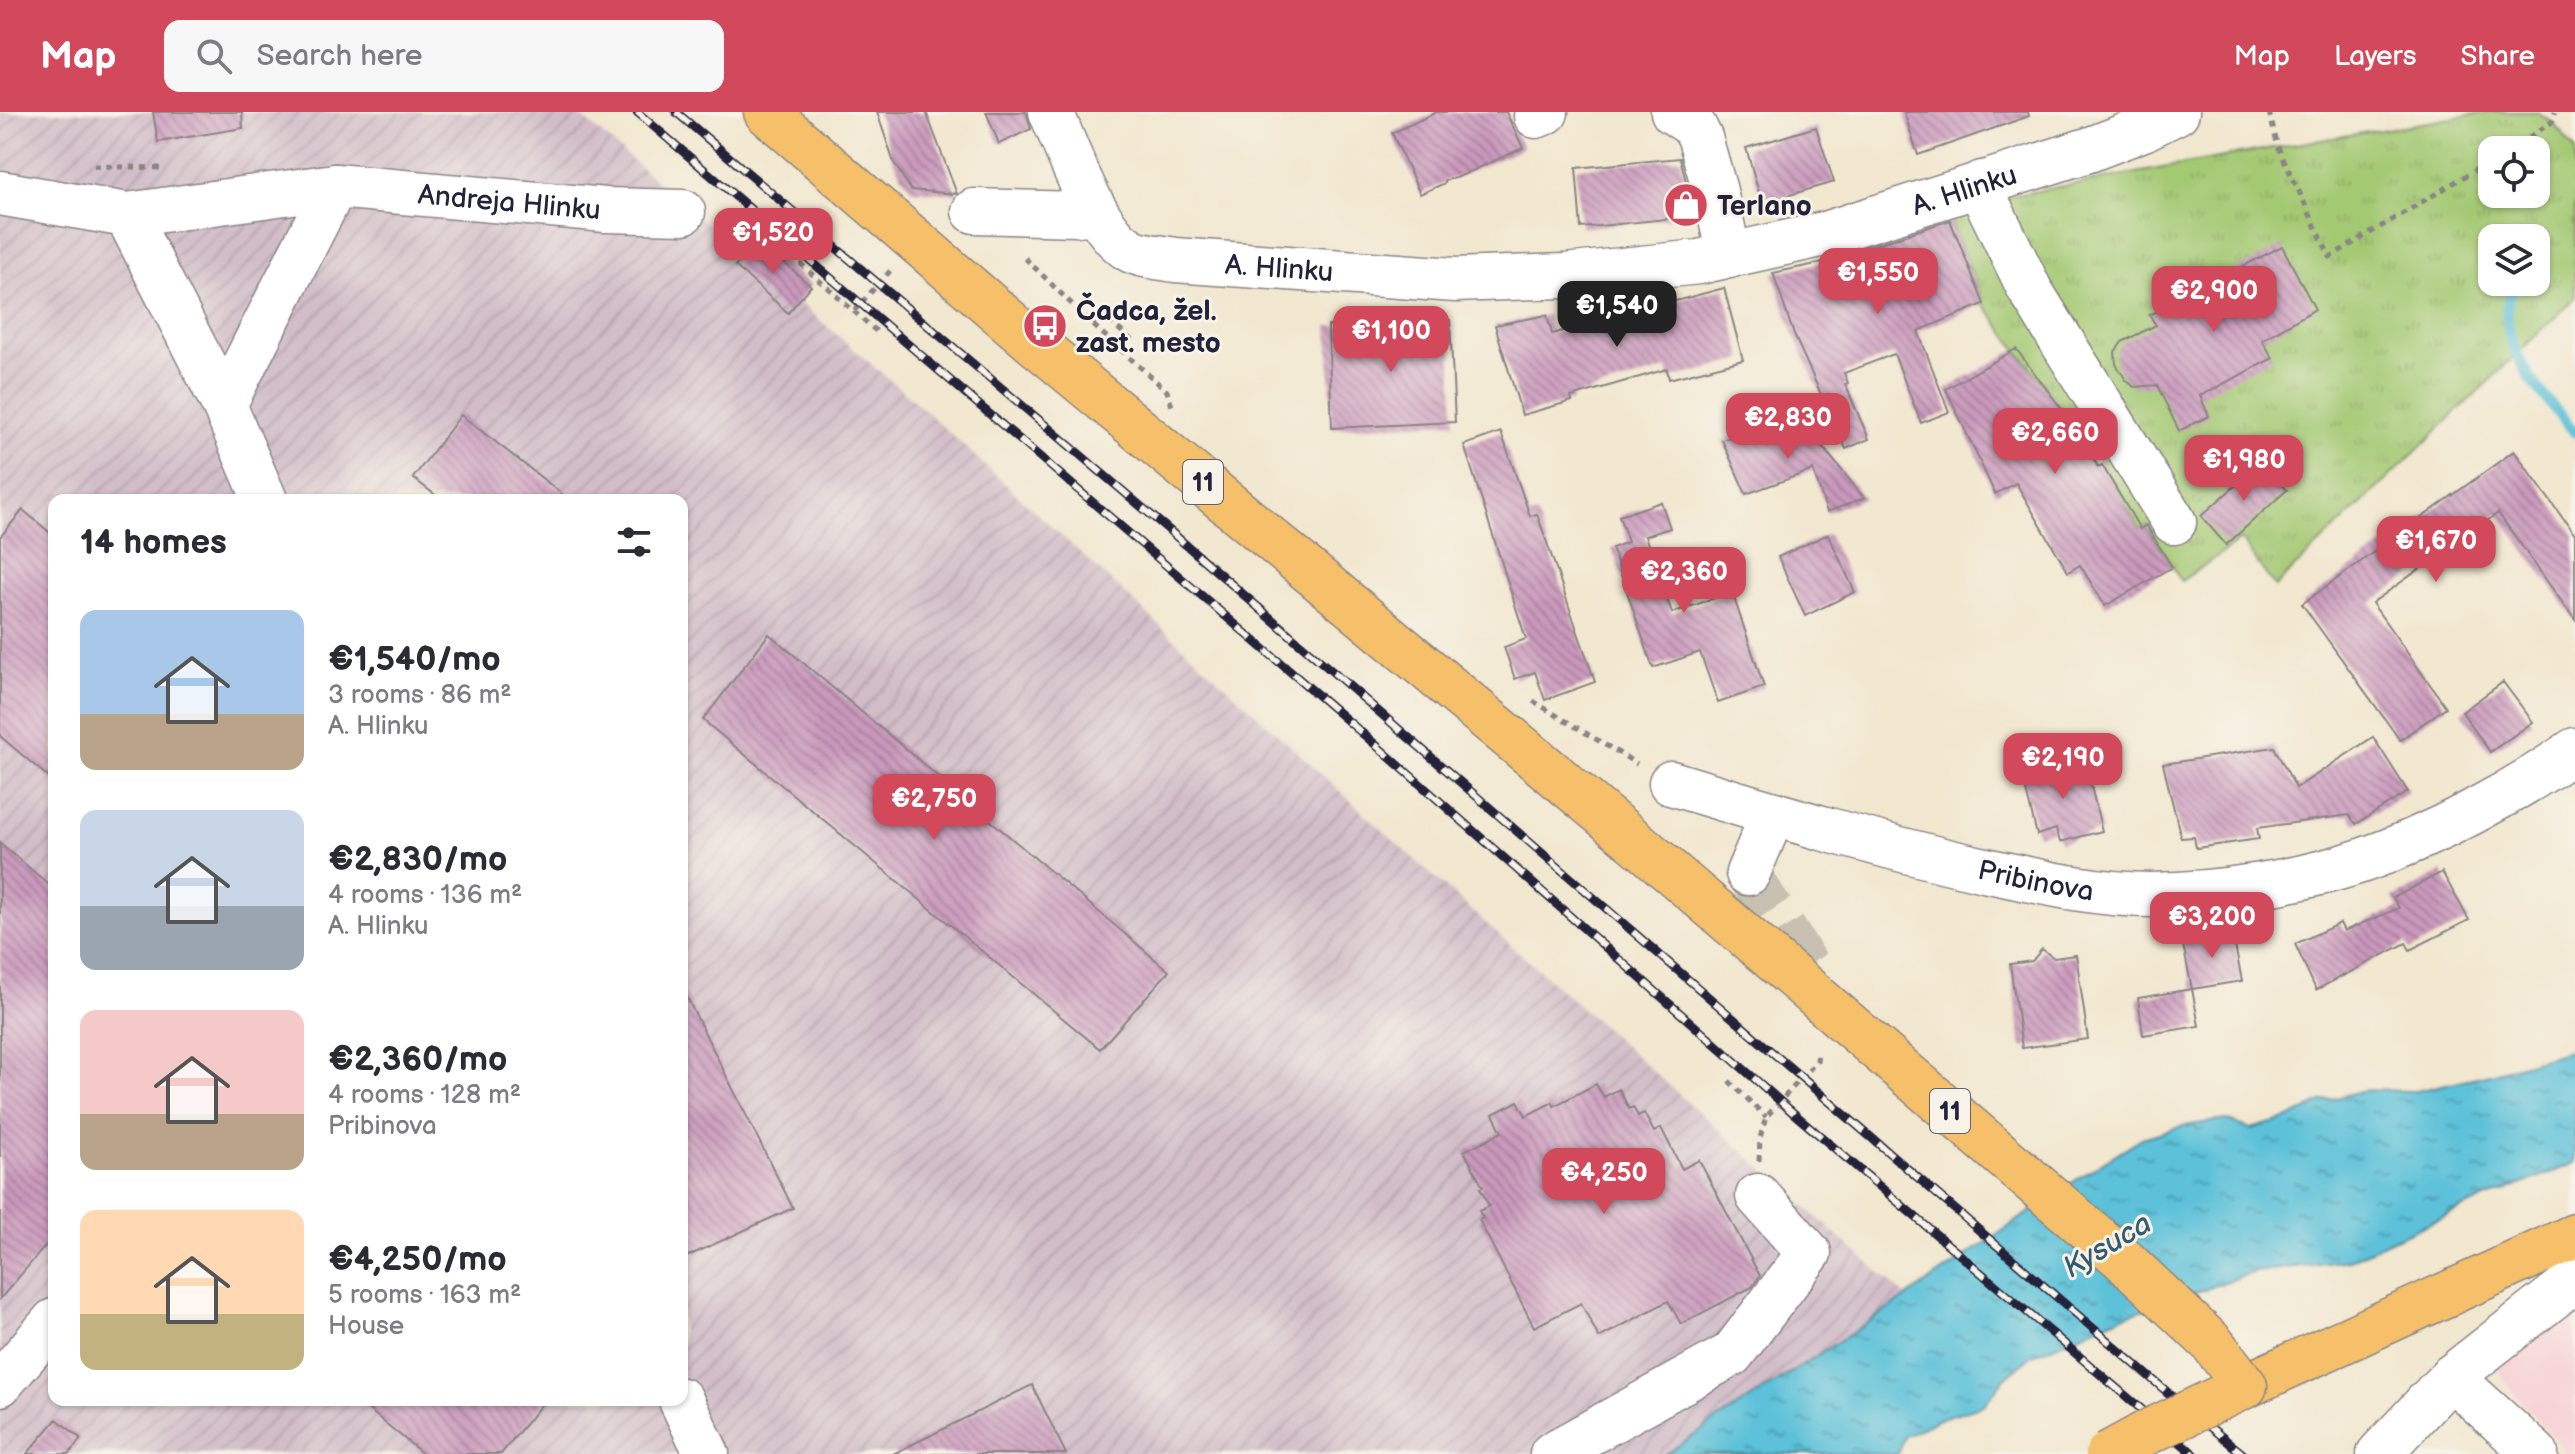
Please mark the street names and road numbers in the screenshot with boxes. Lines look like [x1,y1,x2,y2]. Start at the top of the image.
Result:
street label: A. Hlinku [1908,159,2021,223]
street label: Andreja Hlinku [416,178,602,227]
street label: A. Hlinku [1224,249,1334,289]
road number: 11 [1183,460,1223,504]
street label: Pribinova [1975,854,2096,909]
road number: 11 [1930,1089,1970,1133]

